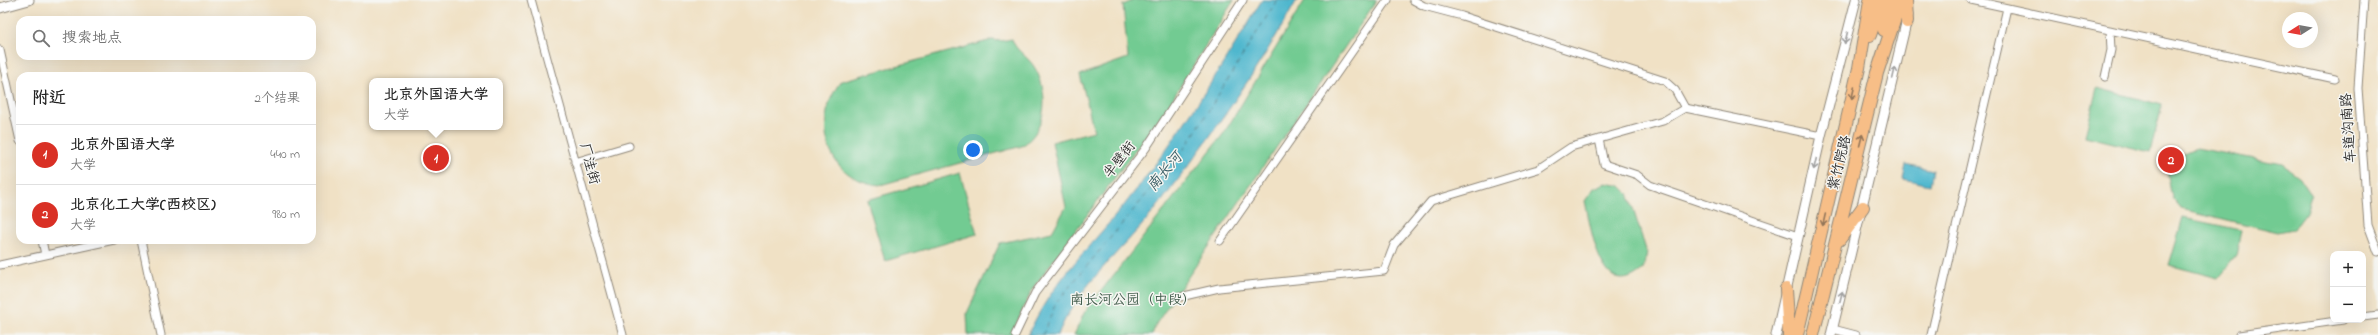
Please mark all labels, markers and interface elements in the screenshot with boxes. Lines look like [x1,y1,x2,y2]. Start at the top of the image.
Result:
north arrow [2282,12,2318,48]
search box [16,16,316,60]
icon: search [30,27,52,49]
text: 搜索地点 [62,27,122,49]
one-way arrow [1842,31,1850,44]
one-way arrow [1891,67,1898,80]
popup [369,78,503,130]
text: 北京外国语大学 [383,84,489,106]
text: 附近 [32,86,66,111]
one-way arrow [1849,87,1856,100]
text: 2个结果 [255,89,300,108]
street label: 车道沟南路 [2336,92,2362,164]
text: 大学 [383,106,410,125]
street label: 紫竹院路 [1823,133,1857,193]
text: 北京外国语大学 [70,134,175,156]
one-way arrow [1858,134,1865,147]
street label: 半壁街 [1099,137,1141,183]
your location [963,140,983,160]
street label: 厂洼街 [573,141,605,187]
pin: 1 [423,143,449,173]
text: 1 [43,145,47,164]
text: 440 m [270,145,300,164]
water label: 南长河 [1142,145,1190,196]
pin: 2 [2158,145,2184,175]
text: 大学 [70,156,96,175]
one-way arrow [1810,157,1818,170]
text: 北京化工大学(西校区) [70,194,216,216]
text: 2 [42,205,48,224]
text: 980 m [272,205,300,224]
one-way arrow [1819,213,1827,226]
text: 大学 [70,216,96,235]
map controls [2330,251,2366,323]
button: + [2330,251,2366,287]
button: − [2330,287,2366,323]
park label: 南长河公园（中段） [1070,290,1196,311]
one-way arrow [1837,291,1845,304]

